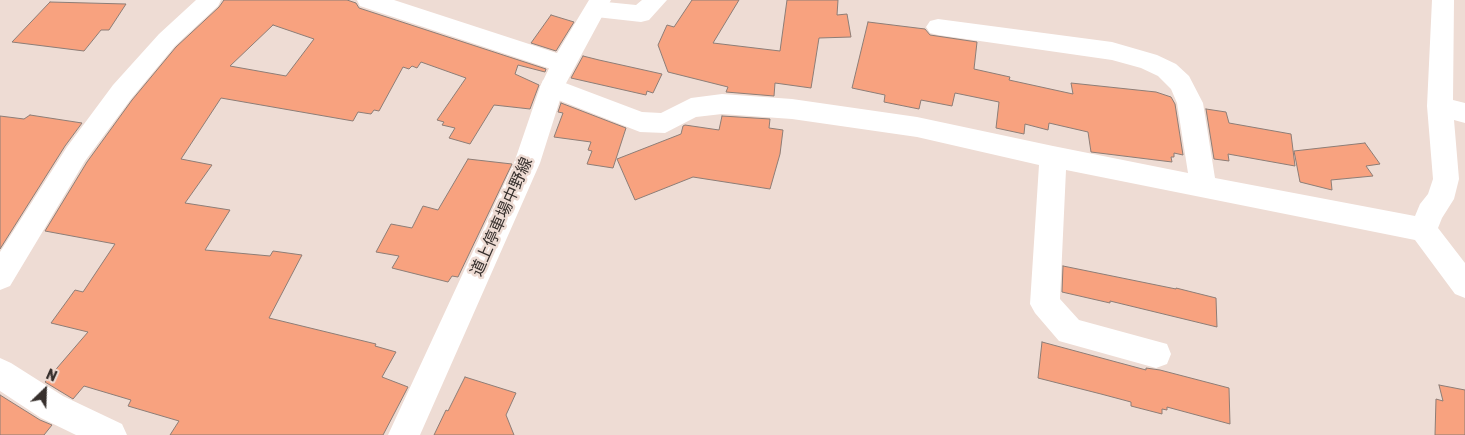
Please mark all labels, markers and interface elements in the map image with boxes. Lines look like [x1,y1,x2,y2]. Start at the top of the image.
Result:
street label: 道上停車場中野線 [467,155,537,279]
north arrow [20,365,70,415]
text: N [43,366,59,386]

